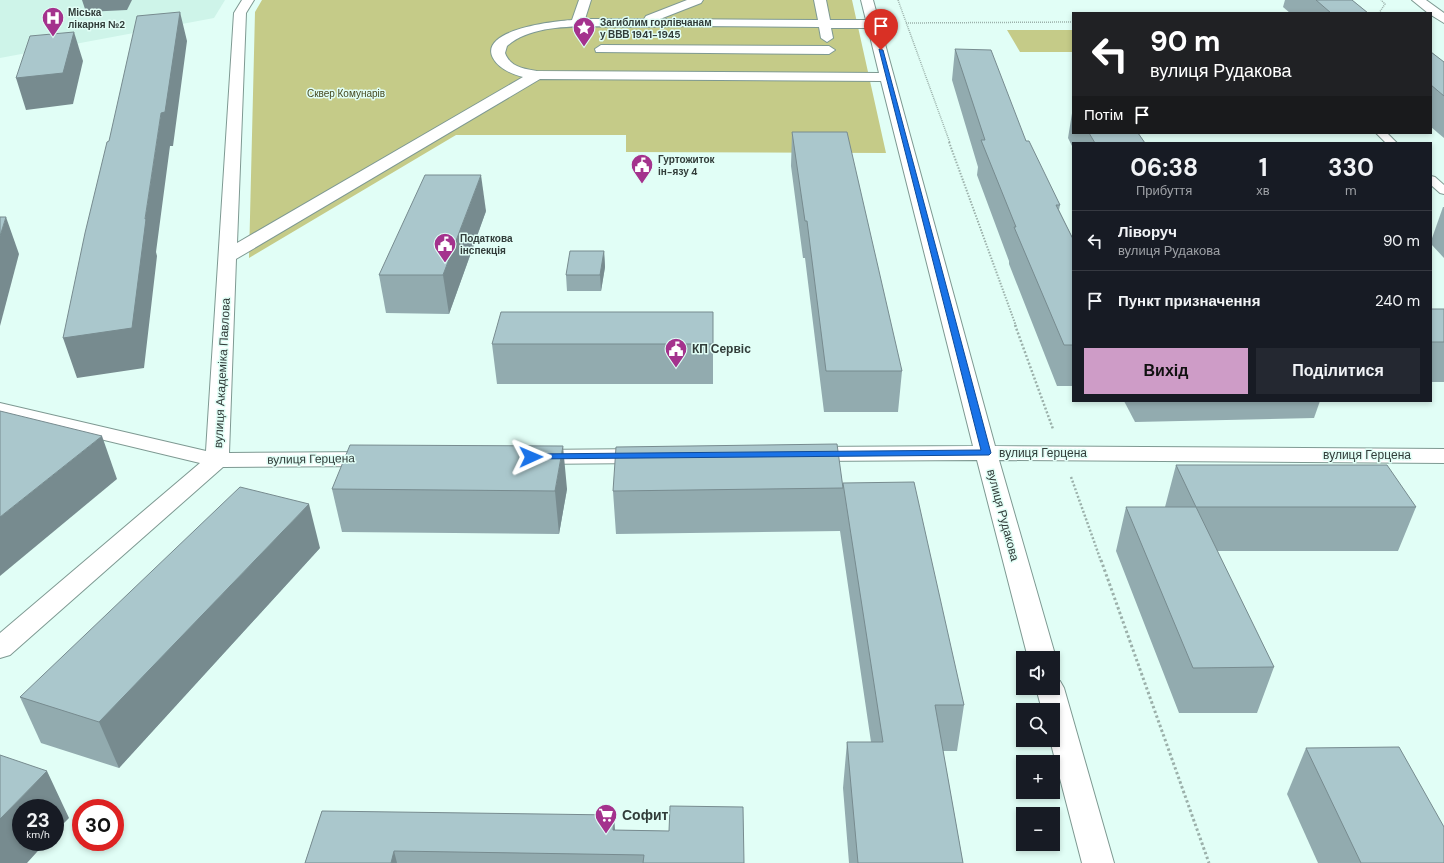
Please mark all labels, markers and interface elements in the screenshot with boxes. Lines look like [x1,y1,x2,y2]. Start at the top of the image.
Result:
hospital icon: Міська лікарня №2 [40,5,66,38]
place label: Міська лікарня №2 [68,6,125,31]
pin [864,9,898,50]
place icon: Загиблим горлівчанам у ВВВ 1941-1945 [571,15,597,48]
icon: arrive [870,15,892,37]
place label: Загиблим горлівчанам у ВВВ 1941-1945 [600,16,712,41]
text: 90 m [1150,23,1220,60]
icon: left [1084,28,1136,80]
text: вулиця Рудакова [1150,59,1292,83]
park label: Сквер Комунарів [307,87,385,100]
icon: arrive [1131,104,1153,126]
text: Потім [1084,105,1123,125]
public building icon: Гуртожиток ін-язу 4 [629,152,655,185]
text: 06:38 [1130,152,1198,183]
text: 1 [1259,152,1267,183]
text: 330 [1328,152,1374,183]
place label: Гуртожиток ін-язу 4 [658,153,716,178]
text: Прибуття [1136,182,1192,199]
text: хв [1256,182,1270,199]
text: m [1345,182,1357,199]
text: Ліворуч [1118,222,1177,242]
icon: left [1084,230,1106,252]
public building icon: Податкова інспекція [432,231,458,264]
text: 90 m [1383,231,1420,251]
place label: Податкова інспекція [460,232,513,257]
text: вулиця Рудакова [1118,242,1220,259]
icon: arrive [1084,290,1106,312]
text: Пункт призначення [1118,291,1260,311]
text: 240 m [1375,291,1420,311]
street label: вулиця Академіка Павлова [210,297,234,449]
public building icon: КП Сервіс [663,336,689,369]
place label: КП Сервіс [692,341,751,357]
button: Вихід [1084,348,1248,394]
button: Поділитися [1256,348,1420,394]
position arrow [510,436,552,478]
street label: вулиця Герцена [999,445,1087,461]
street label: вулиця Герцена [1323,447,1411,463]
street label: вулиця Герцена [267,450,355,468]
street label: вулиця Рудакова [983,467,1023,563]
map controls [1016,651,1060,851]
button: sound [1016,651,1060,695]
button: search [1016,703,1060,747]
button: + [1016,755,1060,799]
speed limit sign: 30 [72,799,124,851]
supermarket icon: Софит [593,802,619,835]
place label: Софит [622,806,669,824]
text: 23 [26,807,50,833]
button: − [1016,807,1060,851]
text: km/h [26,828,50,841]

